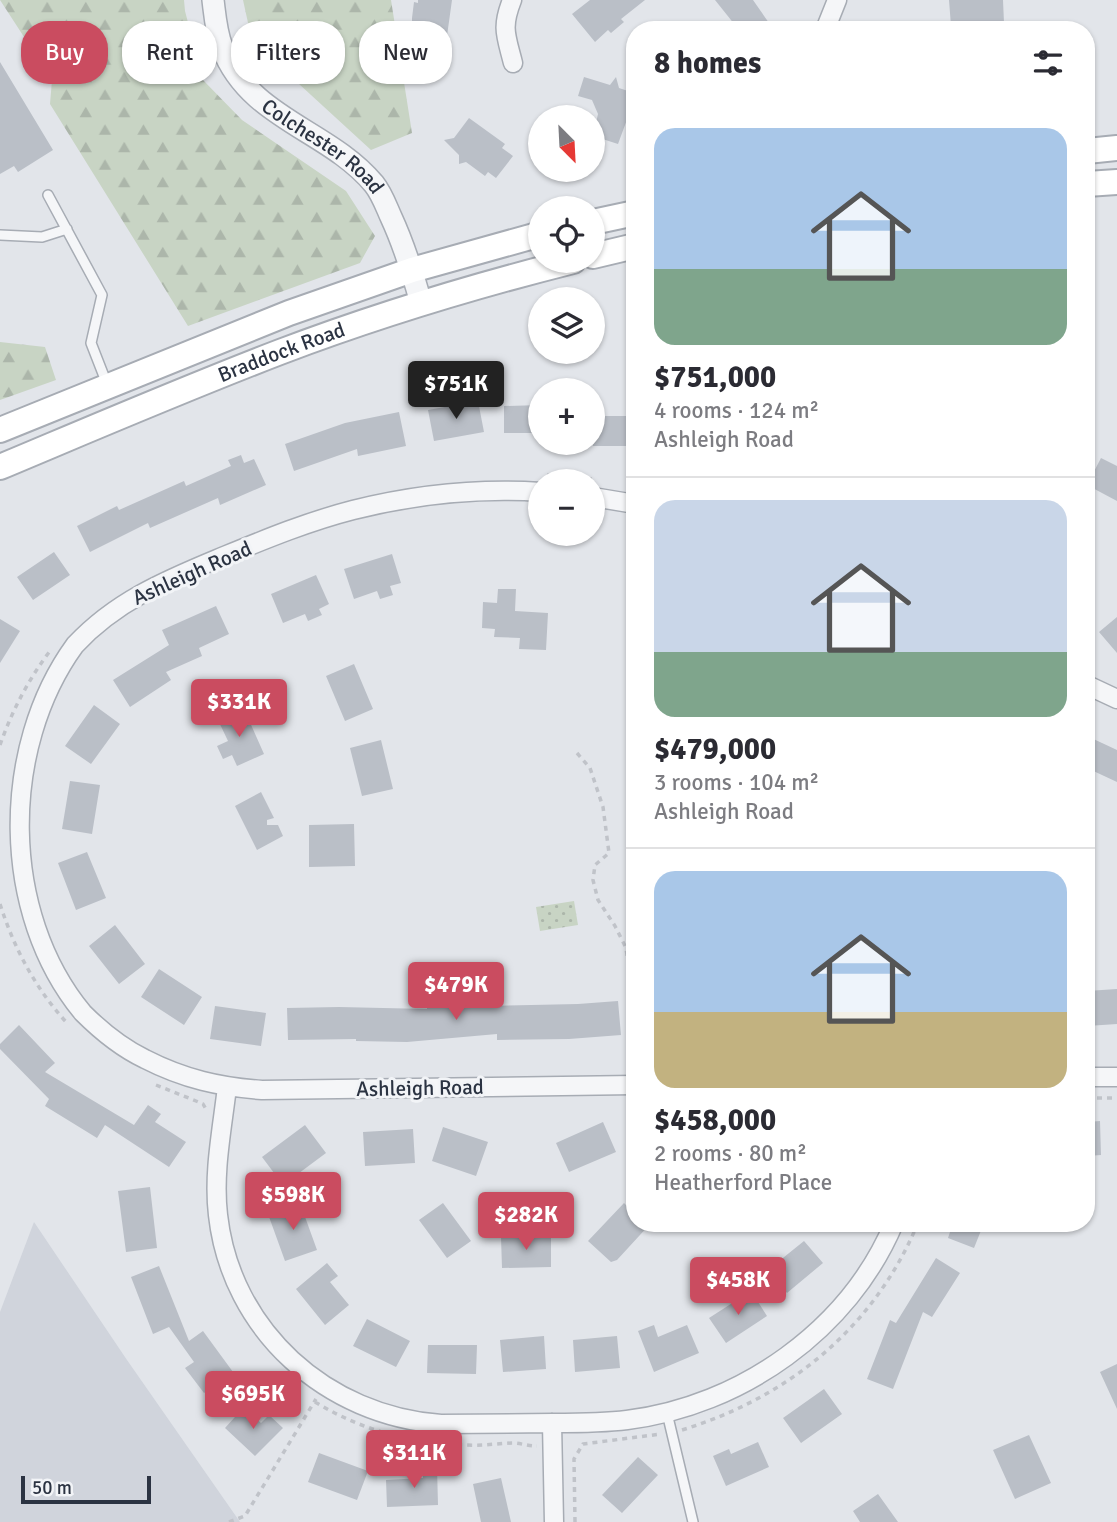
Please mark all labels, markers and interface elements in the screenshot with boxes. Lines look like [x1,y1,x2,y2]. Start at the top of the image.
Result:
chip: Buy [21,21,108,84]
chip: Rent [122,21,217,84]
chip: Filters [231,21,345,84]
chip: New [359,21,452,84]
icon: filters [1029,44,1067,82]
text: 8 homes [654,45,761,82]
street label: Colchester Road [256,93,390,199]
north arrow [528,105,606,182]
map controls [528,105,605,546]
icon: home [798,173,924,299]
button: locate [528,196,605,273]
button: layers [528,287,605,364]
street label: Braddock Road [214,317,348,388]
text: $751,000 [654,359,776,396]
pin: $751K [407,362,505,421]
text: $751K [424,369,488,398]
button: + [528,378,605,455]
text: 4 rooms · 124 m² [654,396,819,425]
text: Ashleigh Road [654,425,794,454]
button: − [528,469,605,546]
street label: Ashleigh Road [128,535,256,611]
icon: home [798,545,924,671]
pin: $331K [190,680,288,739]
text: $331K [207,687,271,716]
text: $479,000 [654,731,776,768]
text: 3 rooms · 104 m² [654,768,819,797]
text: Ashleigh Road [654,797,794,826]
icon: home [798,916,924,1042]
pin: $479K [407,962,505,1022]
text: $479K [424,970,488,999]
street label: Ashleigh Road [356,1074,484,1102]
text: $458,000 [654,1102,776,1139]
text: 2 rooms · 80 m² [654,1139,807,1168]
text: Heatherford Place [654,1168,832,1197]
pin: $598K [244,1172,342,1232]
text: $598K [261,1180,325,1209]
pin: $282K [477,1192,575,1252]
text: $282K [494,1200,558,1229]
pin: $458K [689,1258,787,1317]
text: $458K [706,1265,770,1294]
pin: $695K [204,1372,302,1431]
text: $695K [221,1379,285,1408]
pin: $311K [365,1430,463,1490]
text: $311K [382,1438,446,1467]
scale bar [21,1473,150,1505]
text: 50 m [32,1476,72,1500]

